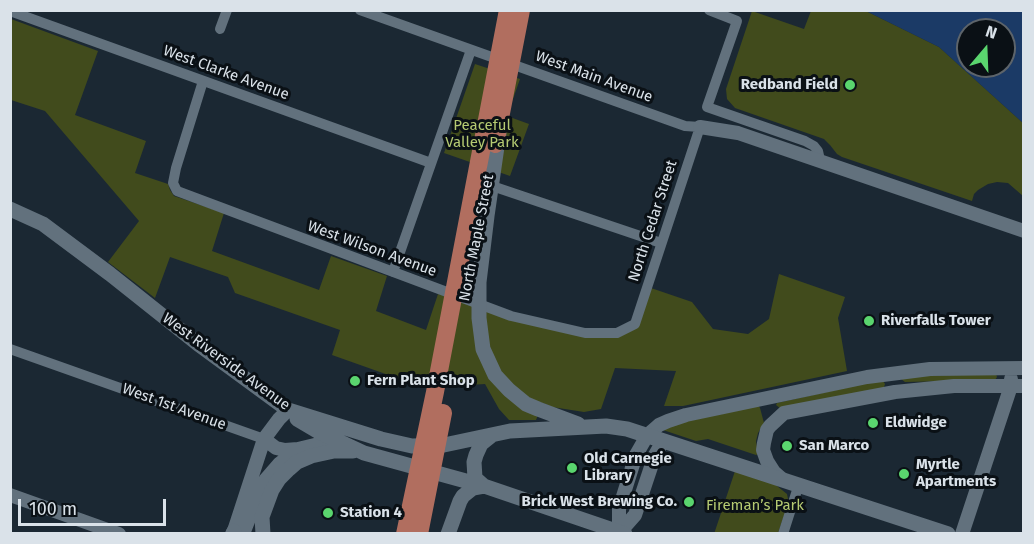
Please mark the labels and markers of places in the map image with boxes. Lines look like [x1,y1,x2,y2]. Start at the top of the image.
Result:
place label: Redband Field [741,76,838,94]
marker: Redband Field [843,78,857,92]
place label: Riverfalls Tower [881,312,991,330]
marker: Riverfalls Tower [862,314,876,328]
place label: Fern Plant Shop [367,372,475,390]
marker: Fern Plant Shop [348,374,362,388]
place label: Eldwidge [885,414,947,432]
marker: Eldwidge [866,416,880,430]
place label: San Marco [799,437,869,455]
marker: San Marco [780,439,794,453]
place label: Old Carnegie Library [584,450,672,485]
place label: Myrtle Apartments [916,456,996,491]
marker: Old Carnegie Library [565,461,579,475]
marker: Myrtle Apartments [897,467,911,481]
place label: Brick West Brewing Co. [521,493,677,511]
marker: Brick West Brewing Co. [682,495,696,509]
place label: Station 4 [340,504,402,522]
marker: Station 4 [321,506,335,520]

